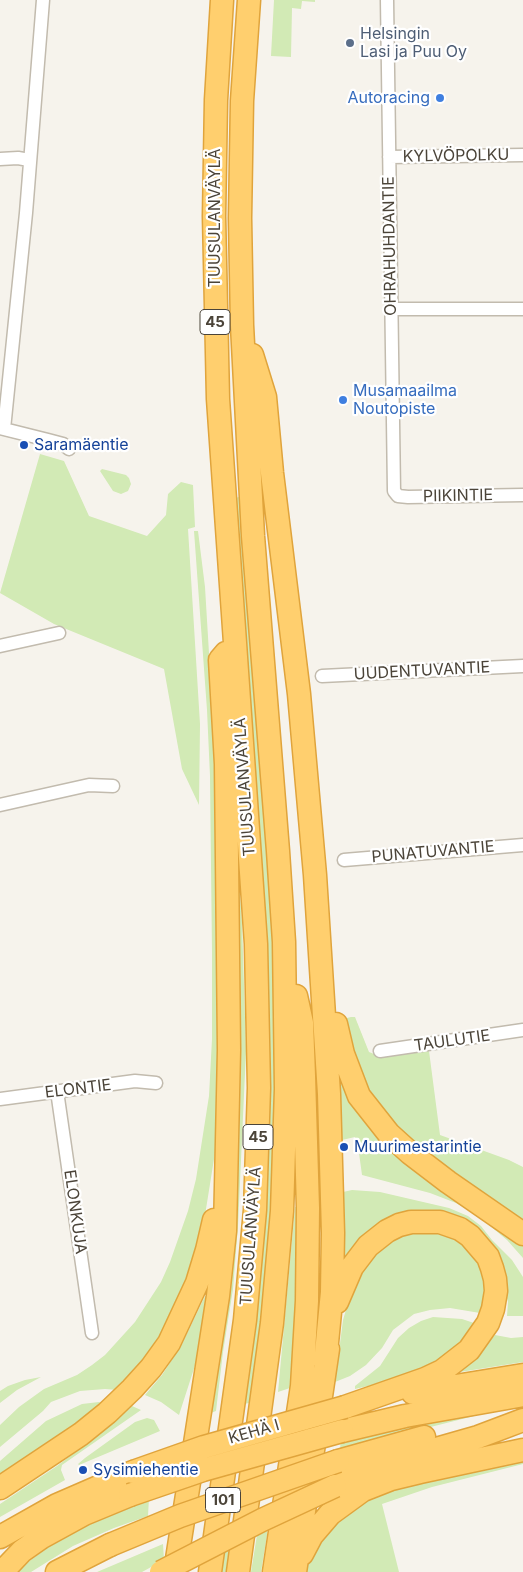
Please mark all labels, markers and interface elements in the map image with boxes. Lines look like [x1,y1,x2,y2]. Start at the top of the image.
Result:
place label: Helsingin Lasi ja Puu Oy [360,24,467,62]
marker: Helsingin Lasi ja Puu Oy [344,37,356,49]
place label: Autoracing [348,88,430,108]
marker: Autoracing [434,92,446,104]
street label: KYLVÖPOLKU [403,145,509,167]
street label: TUUSULANVÄYLÄ [205,148,225,288]
street label: OHRAHUHDANTIE [379,176,401,316]
road number: 45 [200,310,230,334]
place label: Musamaailma Noutopiste [353,381,457,419]
marker: Musamaailma Noutopiste [337,394,349,406]
place label: Saramäentie [34,435,128,455]
marker: Saramäentie [18,439,30,451]
street label: PIIKINTIE [423,486,493,506]
street label: UUDENTUVANTIE [353,658,491,684]
street label: TUUSULANVÄYLÄ [231,717,259,857]
street label: PUNATUVANTIE [371,837,495,867]
street label: TAULUTIE [413,1026,491,1056]
street label: ELONTIE [44,1075,112,1103]
road number: 45 [243,1124,273,1150]
place label: Muurimestarintie [354,1137,482,1157]
marker: Muurimestarintie [338,1141,350,1153]
street label: TUUSULANVÄYLÄ [237,1166,265,1306]
street label: ELONKUJA [60,1169,90,1255]
street label: KEHÄ I [226,1416,282,1448]
place label: Sysimiehentie [93,1460,198,1480]
marker: Sysimiehentie [77,1464,89,1476]
road number: 101 [206,1488,240,1512]

